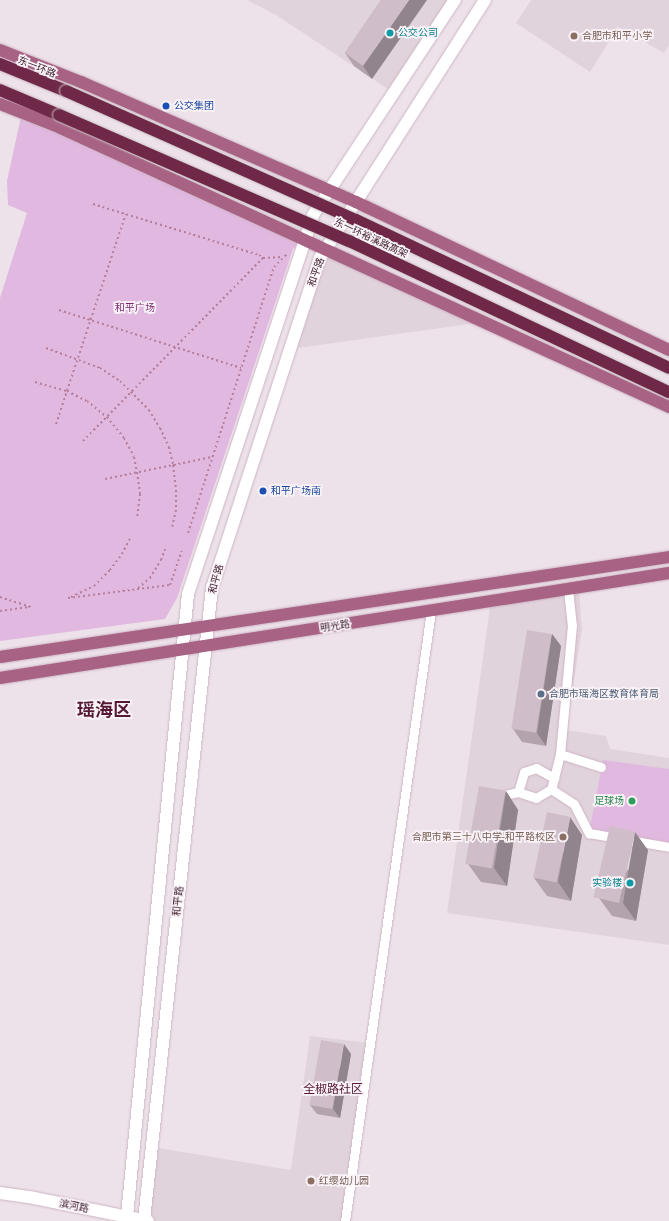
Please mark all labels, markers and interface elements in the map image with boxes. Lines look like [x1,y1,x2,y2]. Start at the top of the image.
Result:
place label: 公交公司 [398,27,438,39]
marker: 公交公司 [385,28,395,38]
place label: 合肥市和平小学 [582,30,652,42]
marker: 合肥市和平小学 [569,31,579,41]
street label: 东一环路 [16,54,58,80]
place label: 公交集团 [174,100,214,112]
marker: 公交集团 [161,101,171,111]
street label: 东一环裕溪路高架 [332,216,410,260]
street label: 和平路 [305,256,327,288]
park label: 和平广场 [115,302,155,314]
place label: 和平广场南 [271,485,321,497]
marker: 和平广场南 [258,486,268,496]
street label: 和平路 [206,563,226,595]
street label: 明光路 [319,618,351,634]
place label: 合肥市瑶海区教育体育局 [549,688,659,700]
marker: 合肥市瑶海区教育体育局 [536,689,546,699]
district label: 瑶海区 [77,698,131,720]
place label: 足球场 [594,795,624,807]
marker: 足球场 [627,796,637,806]
place label: 合肥市第三十八中学-和平路校区 [412,831,555,843]
marker: 合肥市第三十八中学-和平路校区 [558,832,568,842]
place label: 实验楼 [592,877,622,889]
marker: 实验楼 [625,878,635,888]
street label: 和平路 [170,885,186,917]
district label: 全椒路社区 [303,1082,363,1096]
place label: 红缨幼儿园 [319,1175,369,1187]
marker: 红缨幼儿园 [306,1176,316,1186]
street label: 滨河路 [58,1197,90,1215]

